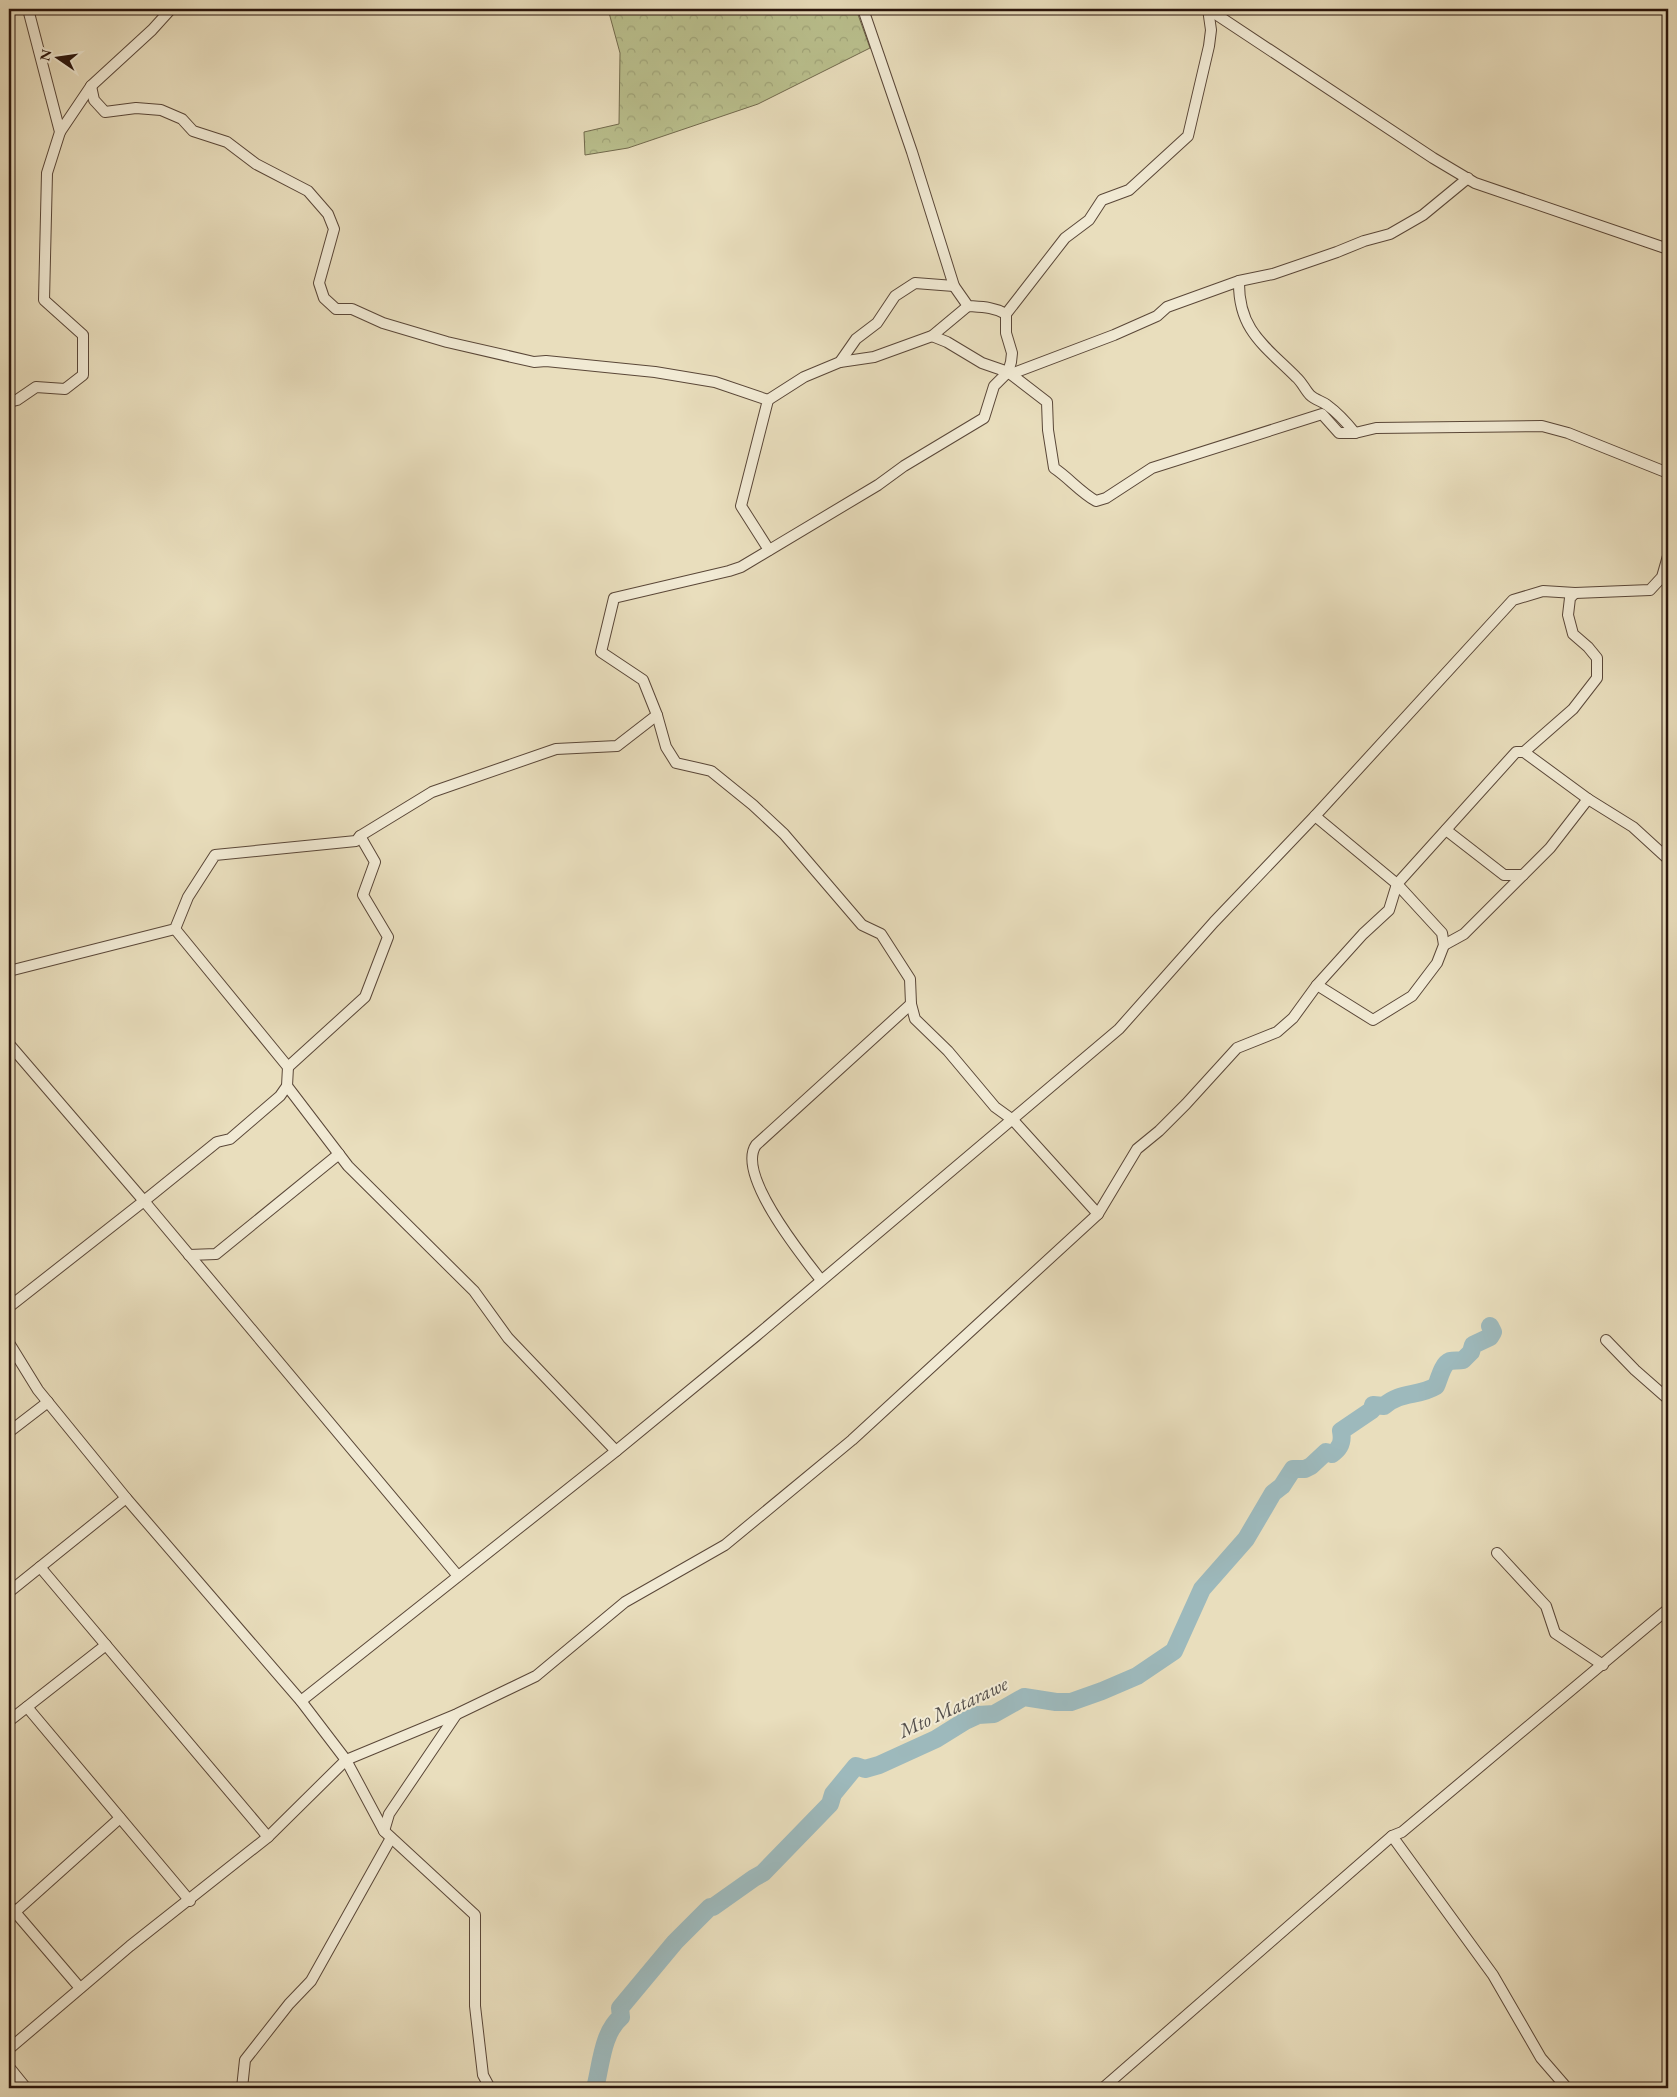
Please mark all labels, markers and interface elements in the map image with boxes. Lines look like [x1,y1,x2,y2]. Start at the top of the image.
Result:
north arrow [32,32,82,82]
text: N [35,47,56,63]
water label: Mto Matarawe [893,1670,1012,1744]

